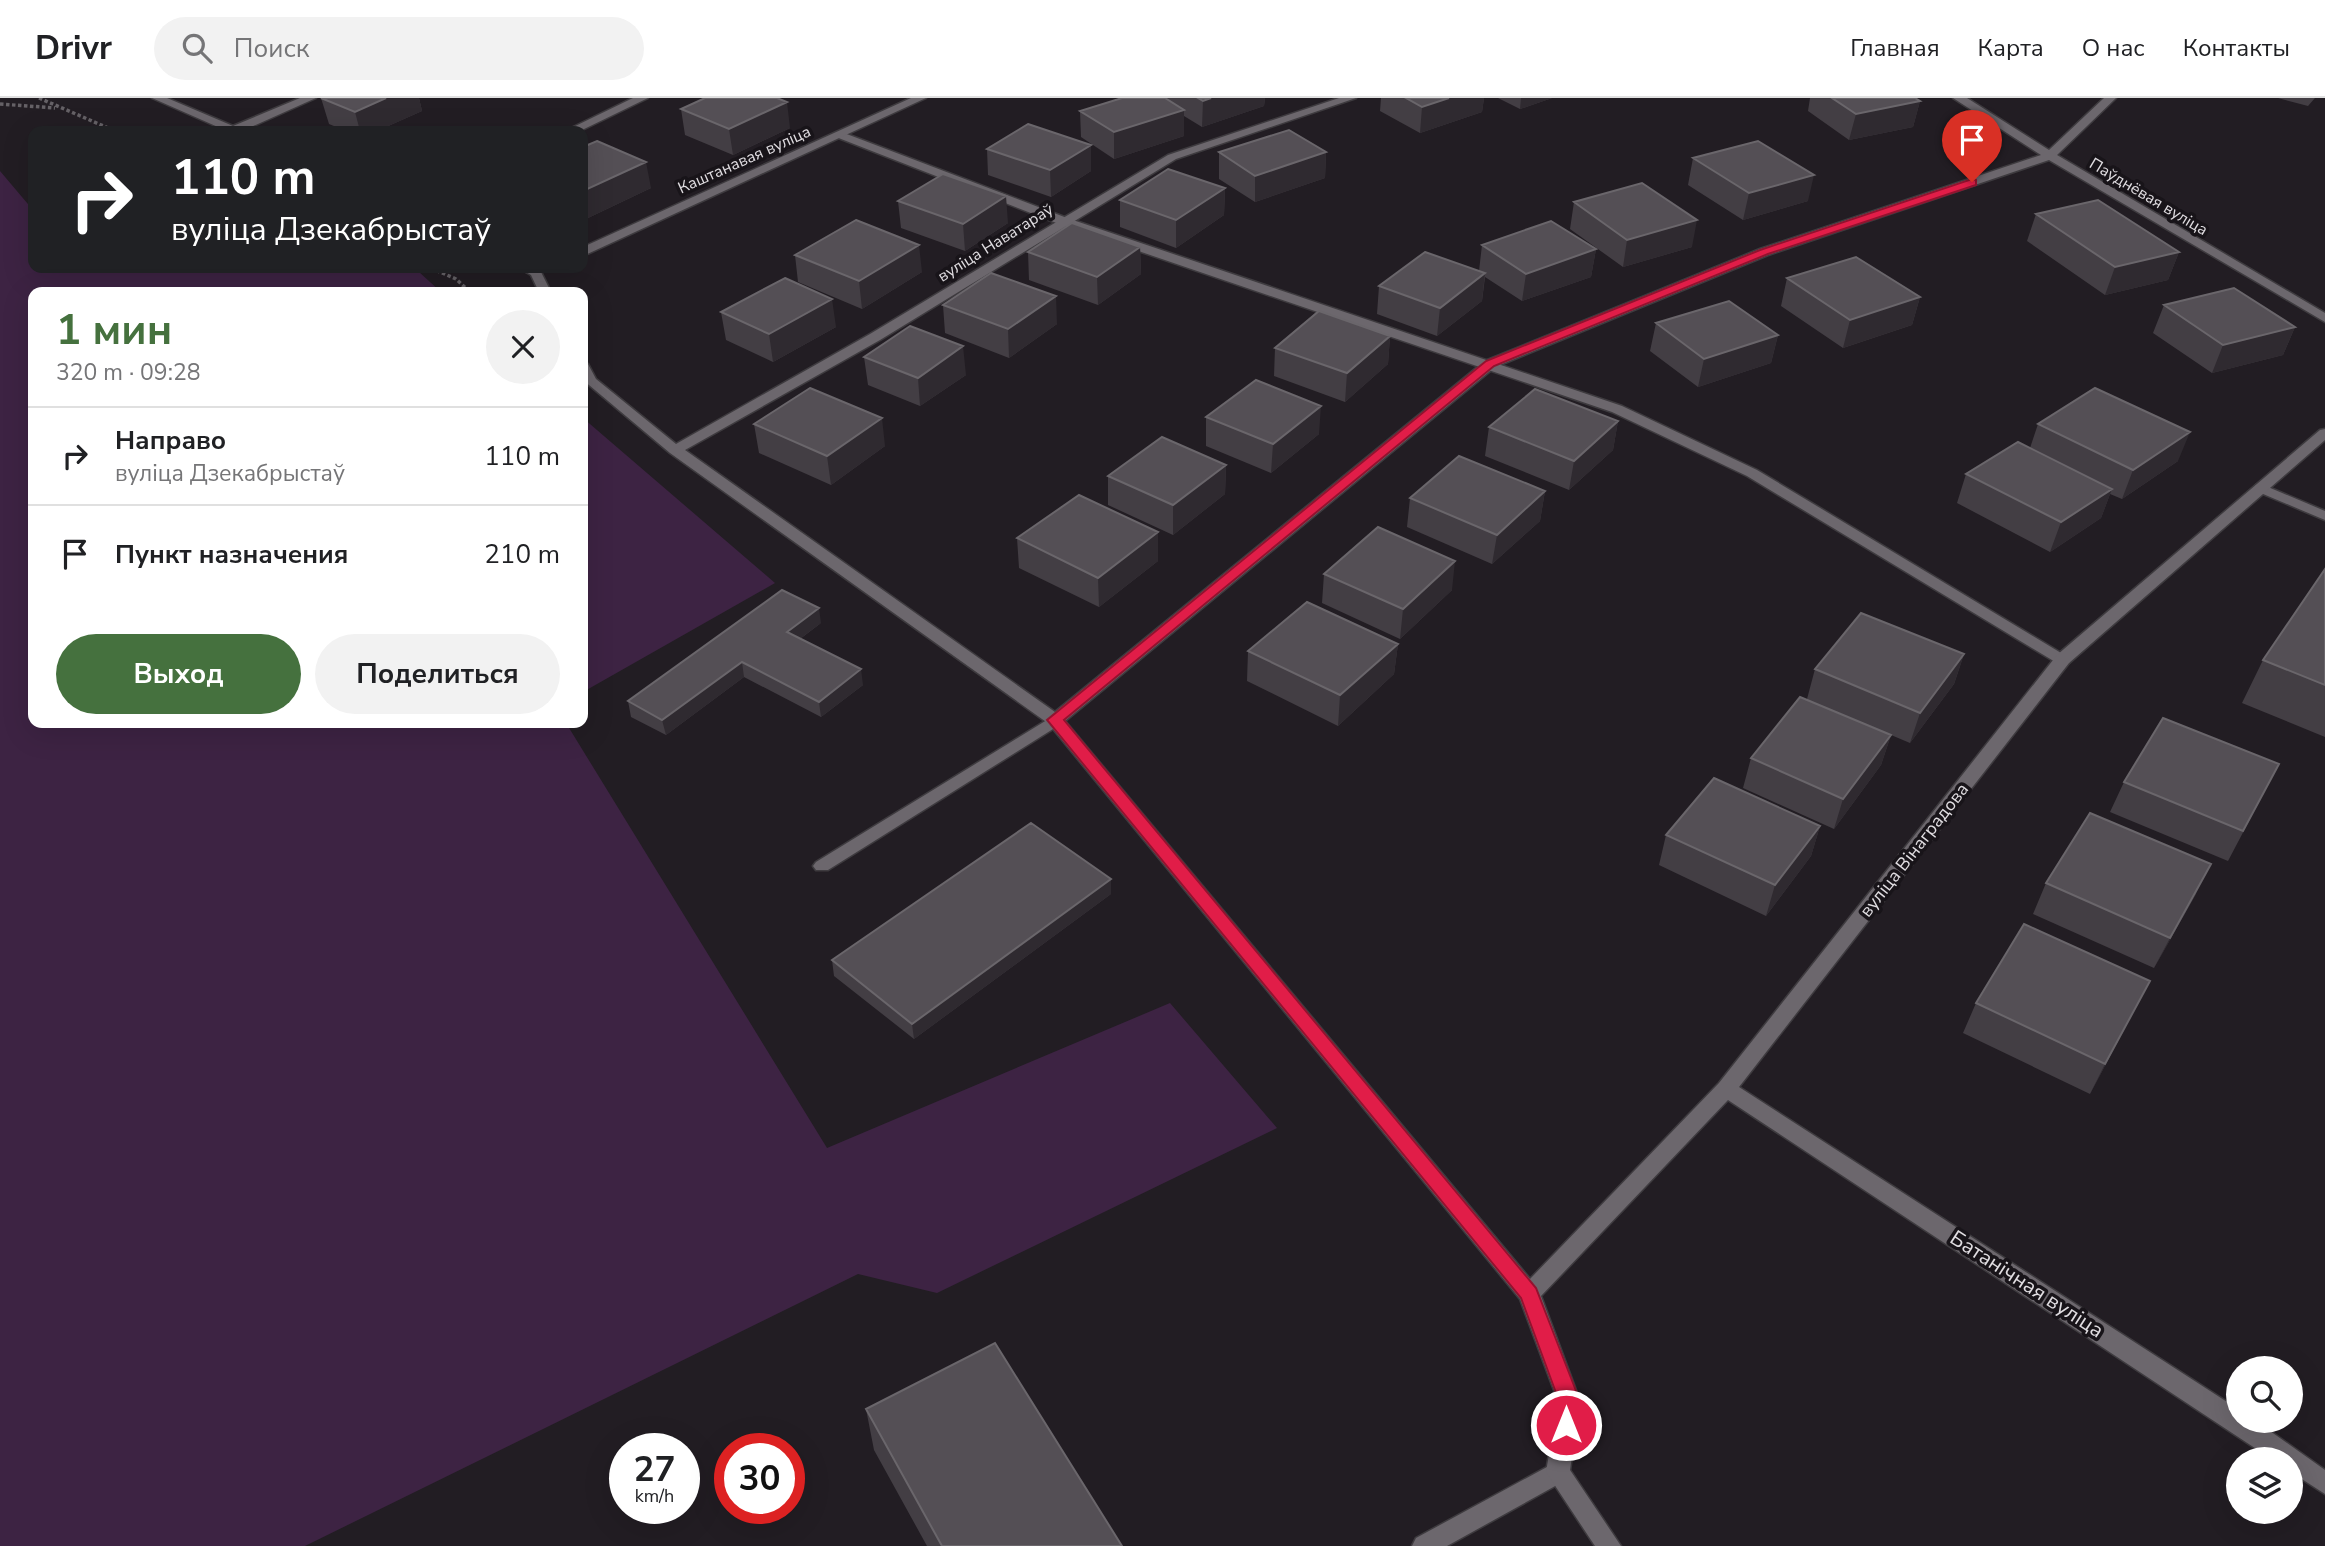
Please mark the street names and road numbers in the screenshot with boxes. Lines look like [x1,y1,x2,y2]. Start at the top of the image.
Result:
street label: Каштанавая вуліца [674,121,814,199]
street label: Паўднёвая вуліца [2085,153,2212,241]
street label: вуліца Наватараў [934,198,1058,287]
street label: вуліца Вінаградова [1854,778,1974,922]
street label: Батанічная вуліца [1945,1224,2109,1344]

